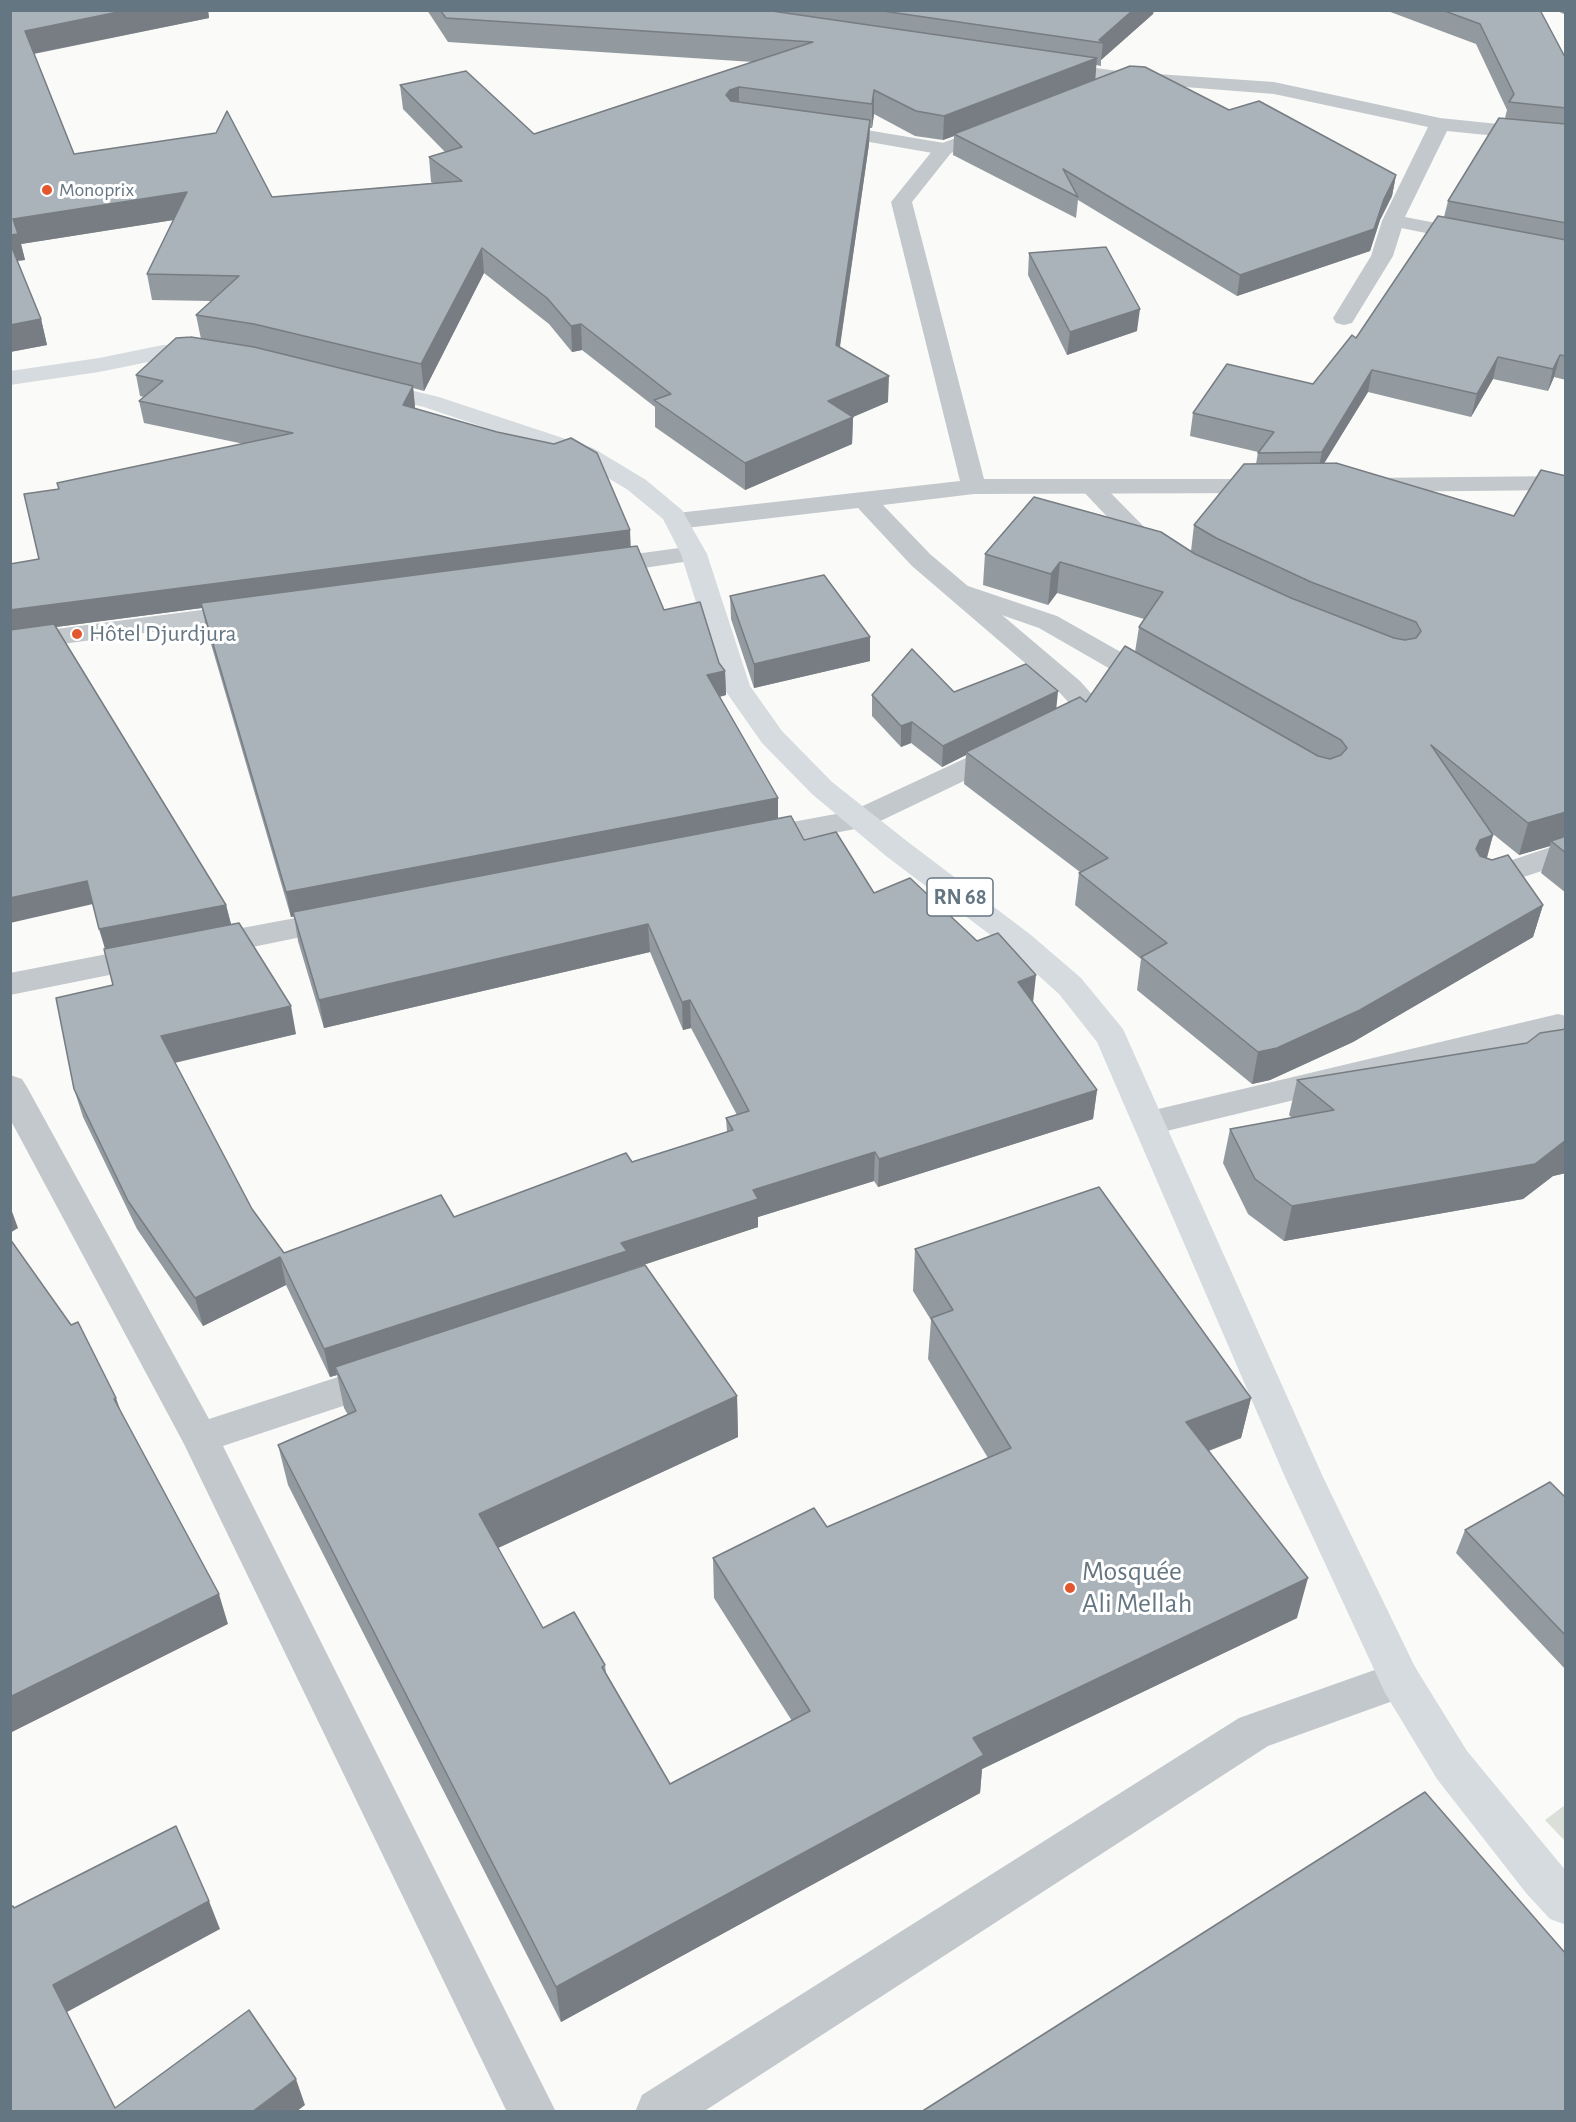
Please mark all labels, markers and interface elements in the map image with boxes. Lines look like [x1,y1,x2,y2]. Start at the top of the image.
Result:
place label: Monoprix [59,178,134,202]
marker: Monoprix [40,183,54,197]
place label: Hôtel Djurdjura [89,620,237,648]
marker: Hôtel Djurdjura [70,627,84,641]
road number: RN 68 [927,878,993,916]
place label: Mosquée Ali Mellah [1082,1555,1192,1621]
marker: Mosquée Ali Mellah [1063,1581,1077,1595]

